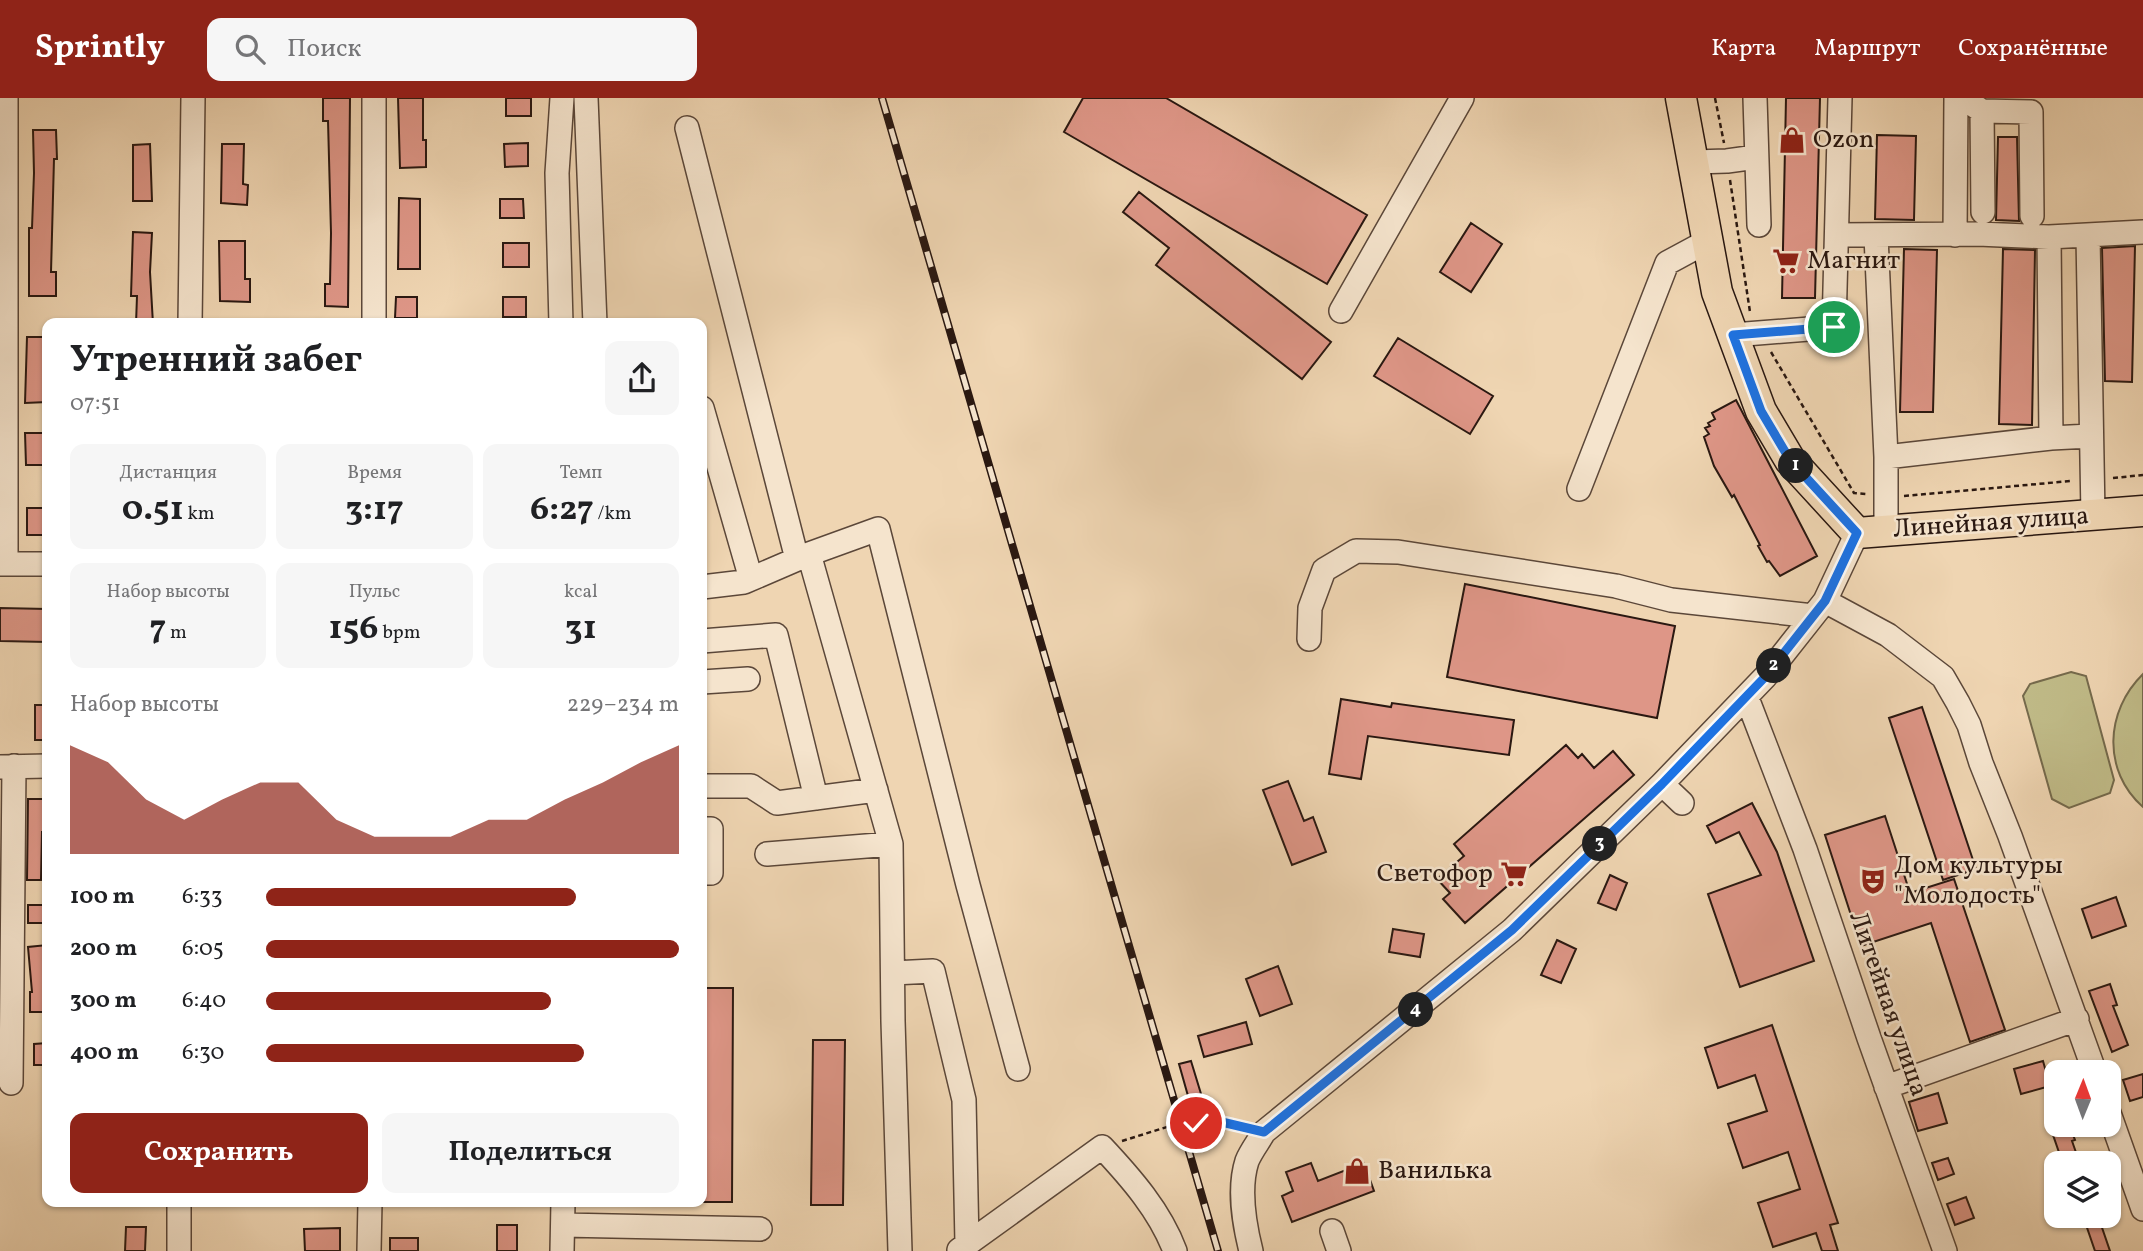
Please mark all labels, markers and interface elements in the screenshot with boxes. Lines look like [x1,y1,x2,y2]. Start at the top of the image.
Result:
search box [207,18,697,81]
text: Sprintly [35,26,165,72]
icon: search [231,30,269,68]
text: Поиск [287,31,361,67]
text: Карта [1711,32,1776,66]
text: Маршрут [1814,32,1920,66]
text: Сохранённые [1958,32,2108,66]
place label: Ozon [1813,122,1874,158]
shop icon: Ozon [1777,125,1807,155]
place label: Магнит [1807,243,1900,279]
supermarket icon: Магнит [1771,246,1801,276]
pin [1804,297,1864,357]
icon: arrive [1815,308,1853,346]
text: Утренний забег [70,335,362,388]
button: share [605,341,679,415]
text: 07:51 [70,388,120,420]
pin: 1 [1778,448,1814,484]
text: 1 [1792,452,1799,478]
text: Дистанция [119,460,217,486]
text: Время [347,460,402,486]
text: Темп [559,460,602,486]
text: 0.51 [122,486,184,534]
text: 3:17 [345,486,404,534]
text: 6:27 [530,486,594,534]
street label: Линейная улица [1892,498,2090,548]
text: km [184,501,215,527]
text: /km [594,501,632,527]
text: Набор высоты [107,579,230,605]
text: Пульс [349,579,400,605]
text: kcal [564,579,598,605]
text: 7 [149,605,166,653]
text: 156 [328,605,379,653]
text: 31 [565,605,597,653]
text: m [166,620,187,646]
text: bpm [379,620,421,646]
pin: 2 [1756,648,1792,684]
text: 2 [1769,652,1778,678]
text: Набор высоты [70,689,219,721]
text: 229–234 m [567,689,679,721]
pin: 3 [1582,826,1618,862]
text: 3 [1595,830,1604,856]
place label: Дом культуры "Молодость" [1894,848,2063,914]
place label: Светофор [1377,856,1493,892]
supermarket icon: Светофор [1499,859,1529,889]
theatre icon: Дом культуры "Молодость" [1858,866,1888,896]
text: 100 m [70,881,135,913]
text: 6:33 [182,881,223,913]
street label: Литейная улица [1839,907,1937,1101]
text: 200 m [70,933,137,965]
text: 6:05 [182,933,224,965]
text: 300 m [70,985,137,1017]
text: 6:40 [182,985,226,1017]
pin: 4 [1398,992,1434,1028]
text: 4 [1410,996,1421,1022]
text: 400 m [70,1037,139,1069]
text: 6:30 [182,1037,224,1069]
north arrow [2044,1060,2121,1138]
map controls [2044,1060,2121,1228]
pin [1166,1093,1226,1153]
icon: check [1177,1104,1215,1142]
button: Сохранить [70,1113,368,1193]
button: Поделиться [382,1113,679,1193]
button: layers [2044,1151,2121,1228]
place label: Ванилька [1378,1153,1492,1189]
shop icon: Ванилька [1342,1156,1372,1186]

